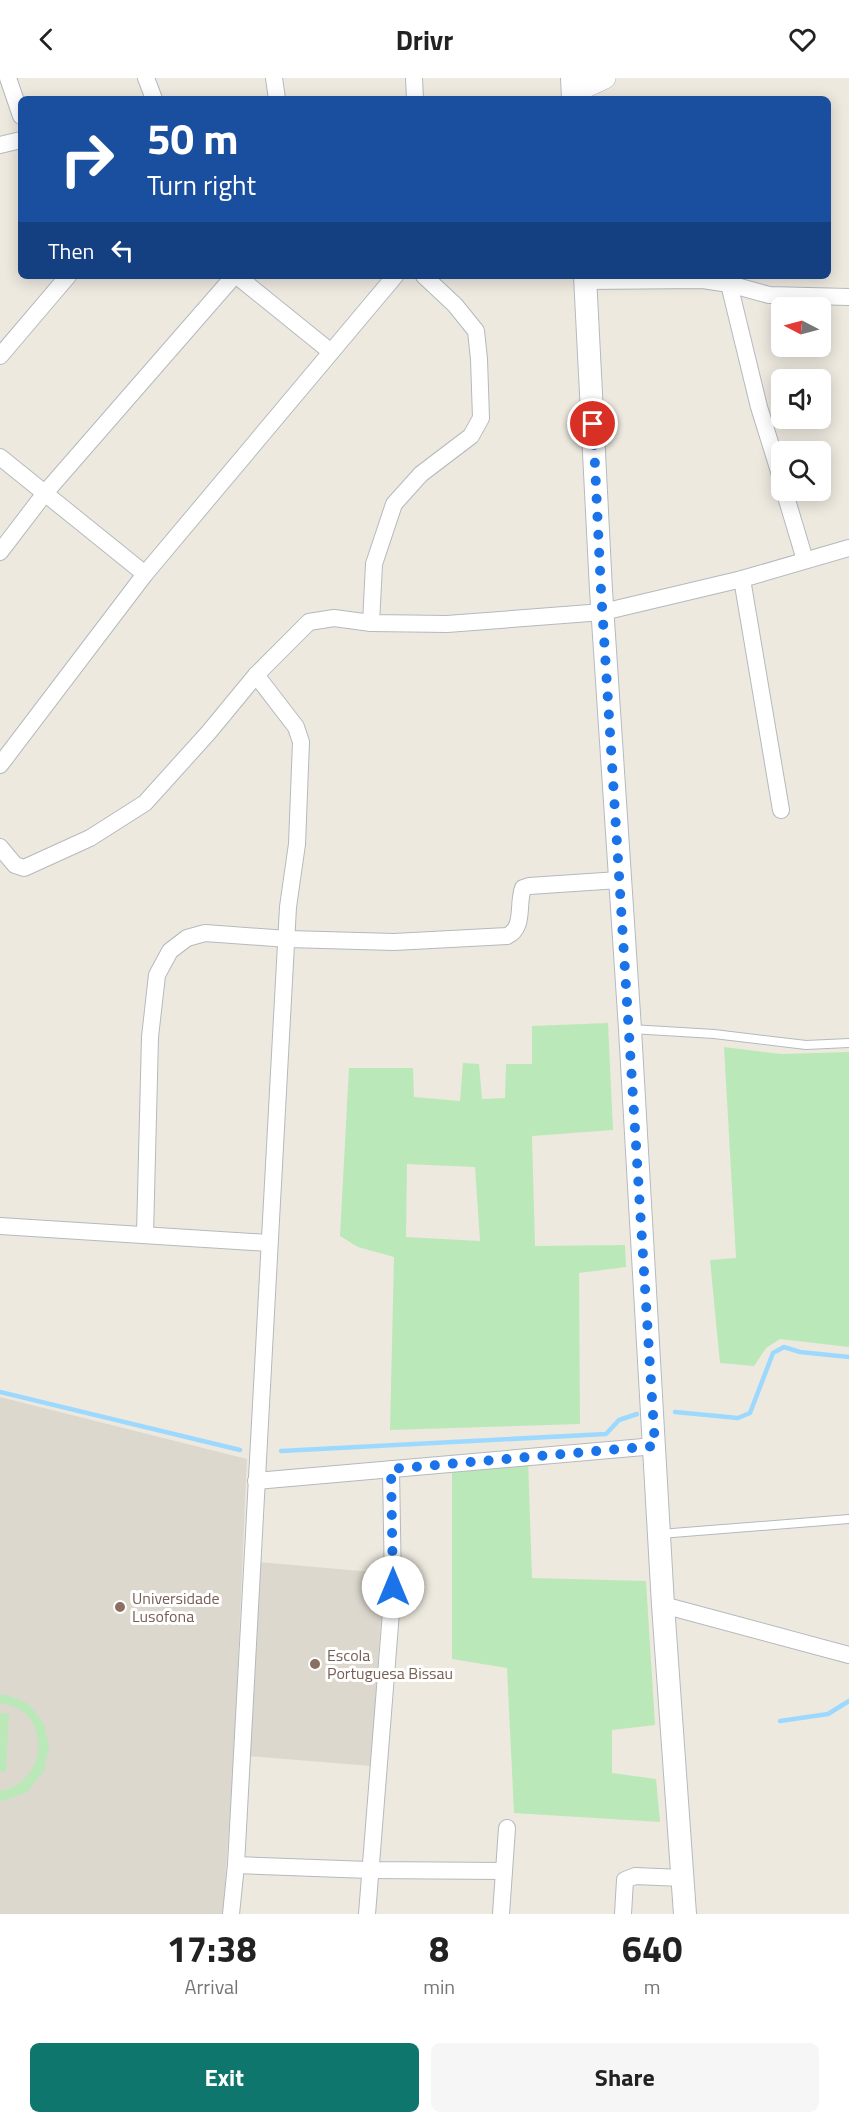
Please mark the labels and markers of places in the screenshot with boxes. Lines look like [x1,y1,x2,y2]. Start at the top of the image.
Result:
pin [567,398,618,449]
place label: Universidade Lusofona [132,1586,220,1628]
marker: Universidade Lusofona [113,1600,127,1614]
place label: Escola Portuguesa Bissau [327,1643,453,1685]
marker: Escola Portuguesa Bissau [308,1657,322,1671]

